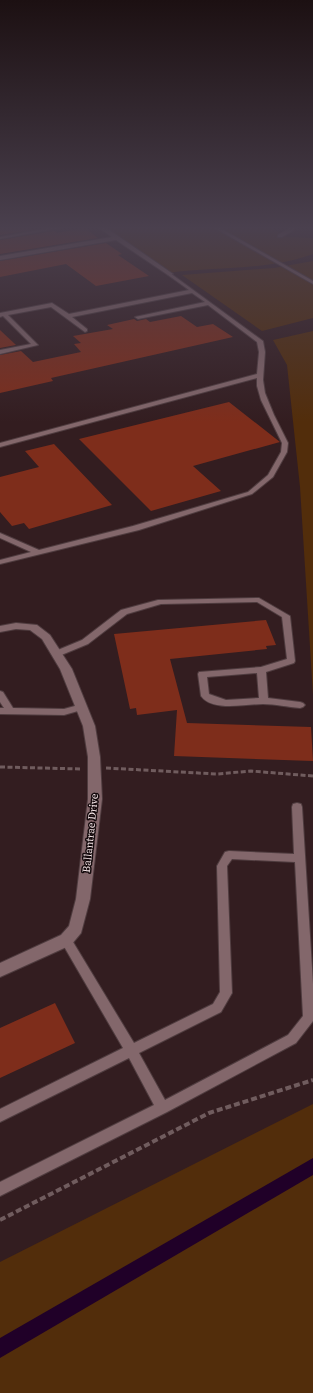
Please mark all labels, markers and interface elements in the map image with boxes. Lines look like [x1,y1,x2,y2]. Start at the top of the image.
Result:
street label: Ballantrae Drive [79,792,102,873]

